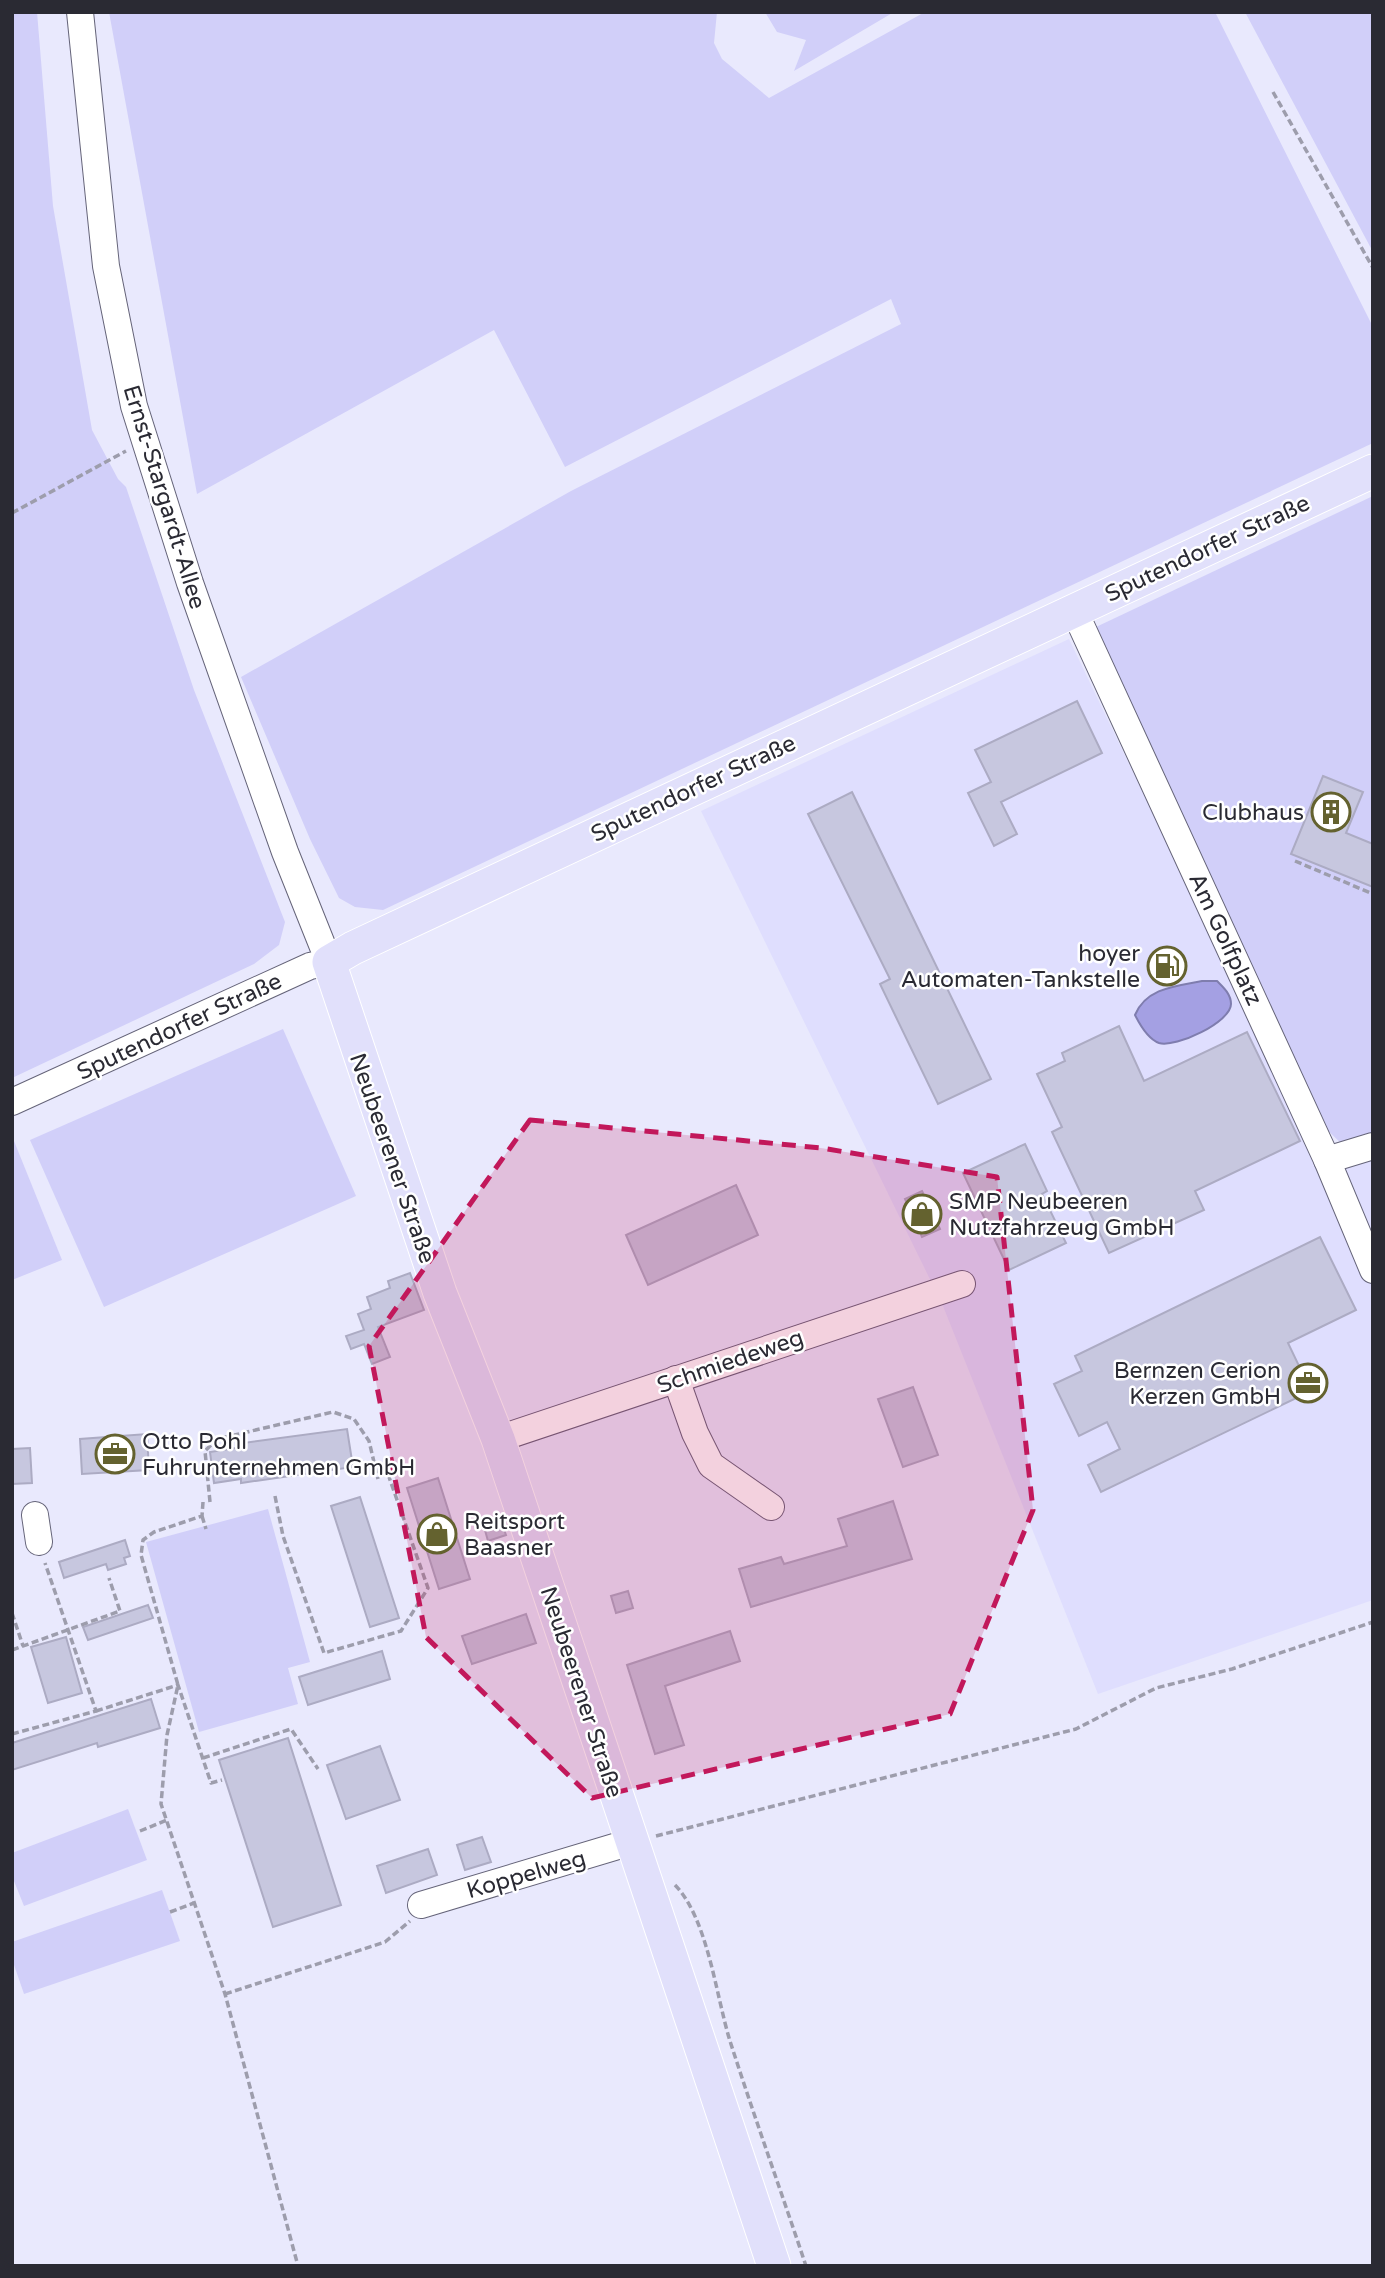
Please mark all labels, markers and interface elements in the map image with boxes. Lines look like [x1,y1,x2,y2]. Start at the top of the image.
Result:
street label: Ernst-Stargardt-Allee [117,382,211,613]
street label: Sputendorfer Straße [1101,489,1314,609]
street label: Sputendorfer Straße [587,729,800,849]
building icon: Clubhaus [1310,791,1352,833]
place label: Clubhaus [1202,799,1304,827]
street label: Am Golfplatz [1182,869,1268,1010]
place label: hoyer Automaten-Tankstelle [901,940,1140,994]
fuel station icon: hoyer Automaten-Tankstelle [1146,945,1188,987]
street label: Sputendorfer Straße [73,967,286,1087]
street label: Neubeerener Straße [343,1050,441,1267]
place label: SMP Neubeeren Nutzfahrzeug GmbH [949,1188,1175,1242]
shop icon: SMP Neubeeren Nutzfahrzeug GmbH [901,1193,943,1235]
street label: Schmiedeweg [653,1324,807,1400]
place label: Bernzen Cerion Kerzen GmbH [1114,1357,1281,1411]
office icon: Bernzen Cerion Kerzen GmbH [1287,1362,1329,1404]
place label: Otto Pohl Fuhrunternehmen GmbH [142,1428,415,1482]
office icon: Otto Pohl Fuhrunternehmen GmbH [94,1433,136,1475]
place label: Reitsport Baasner [464,1508,565,1562]
shop icon: Reitsport Baasner [416,1513,458,1555]
street label: Neubeerener Straße [534,1583,628,1801]
street label: Koppelweg [463,1845,589,1905]

